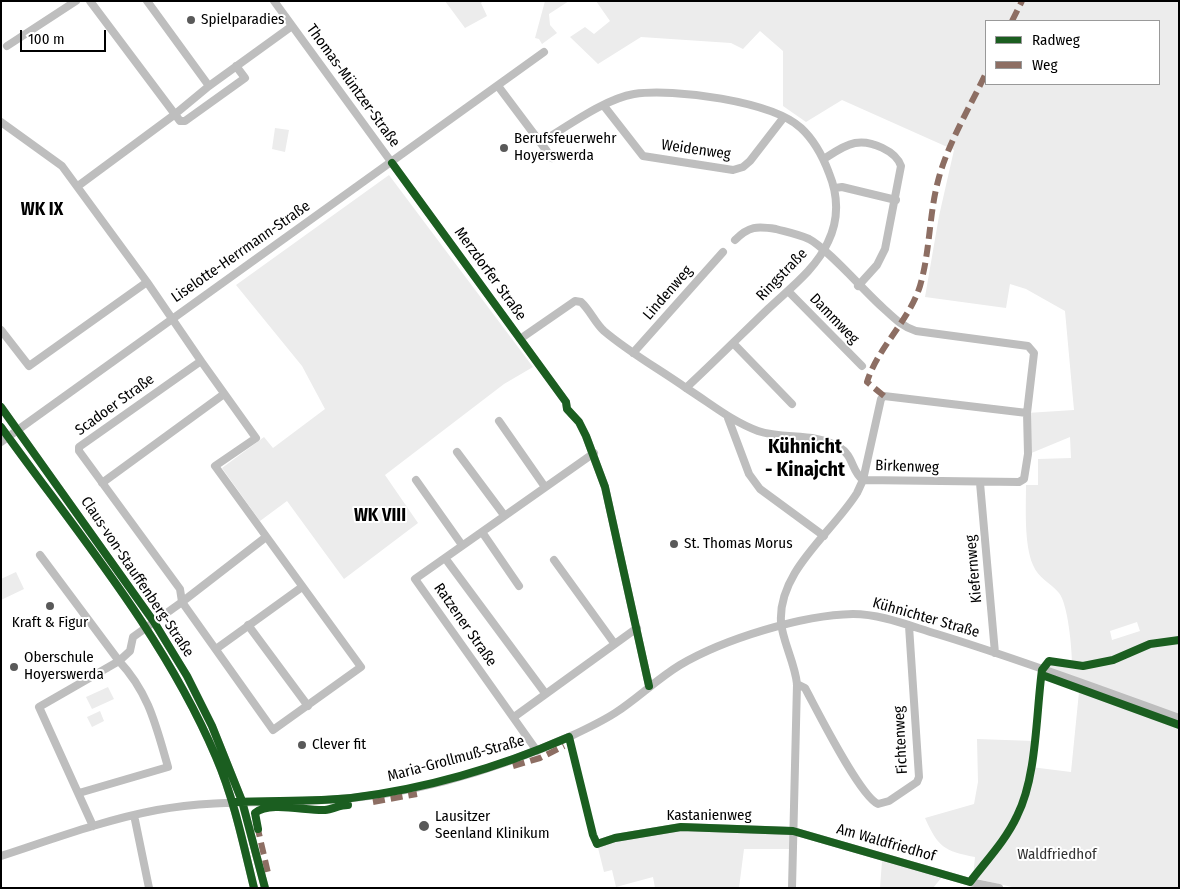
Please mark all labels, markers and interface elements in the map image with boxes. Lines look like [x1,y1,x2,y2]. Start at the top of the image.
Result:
place label: Spielparadies [201,11,285,29]
marker: Spielparadies [185,14,197,26]
scale bar [22,20,109,52]
legend [985,20,1160,85]
street label: Thomas-Müntzer-Straße [302,21,404,151]
text: 100 m [28,30,65,48]
text: Radweg [1032,31,1080,49]
text: Weg [1032,56,1058,74]
place label: Berufsfeuerwehr Hoyerswerda [514,130,616,165]
street label: Weidenweg [660,136,732,164]
marker: Berufsfeuerwehr Hoyerswerda [498,142,510,154]
street label: Liselotte-Herrmann-Straße [168,197,314,307]
district label: WK IX [21,199,63,221]
street label: Merzdorfer Straße [450,224,530,324]
street label: Ringstraße [753,245,811,305]
street label: Lindenweg [640,262,696,324]
street label: Dammweg [806,290,862,348]
street label: Scadoer Straße [72,370,158,440]
district label: Kühnicht - Kinajcht [765,435,845,482]
street label: Birkenweg [875,457,939,477]
street label: Claus-von-Stauffenberg-Straße [77,493,197,661]
district label: WK VIII [354,505,406,527]
street label: Kiefernweg [962,534,986,604]
place label: St. Thomas Morus [684,535,793,553]
marker: St. Thomas Morus [668,538,680,550]
street label: Ratzener Straße [430,580,500,670]
street label: Kühnichter Straße [871,594,981,642]
marker: Kraft & Figur [44,600,56,612]
place label: Kraft & Figur [12,614,88,632]
place label: Oberschule Hoyerswerda [24,649,104,684]
marker: Oberschule Hoyerswerda [8,661,20,673]
street label: Fichtenweg [890,705,912,775]
street label: Maria-Grollmuß-Straße [386,732,526,786]
place label: Clever fit [312,736,366,754]
marker: Clever fit [296,739,308,751]
street label: Kastanienweg [667,807,751,825]
place label: Lausitzer Seenland Klinikum [435,808,549,843]
marker: Lausitzer Seenland Klinikum [417,819,431,833]
street label: Am Waldfriedhof [834,820,938,866]
park label: Waldfriedhof [1017,846,1097,864]

